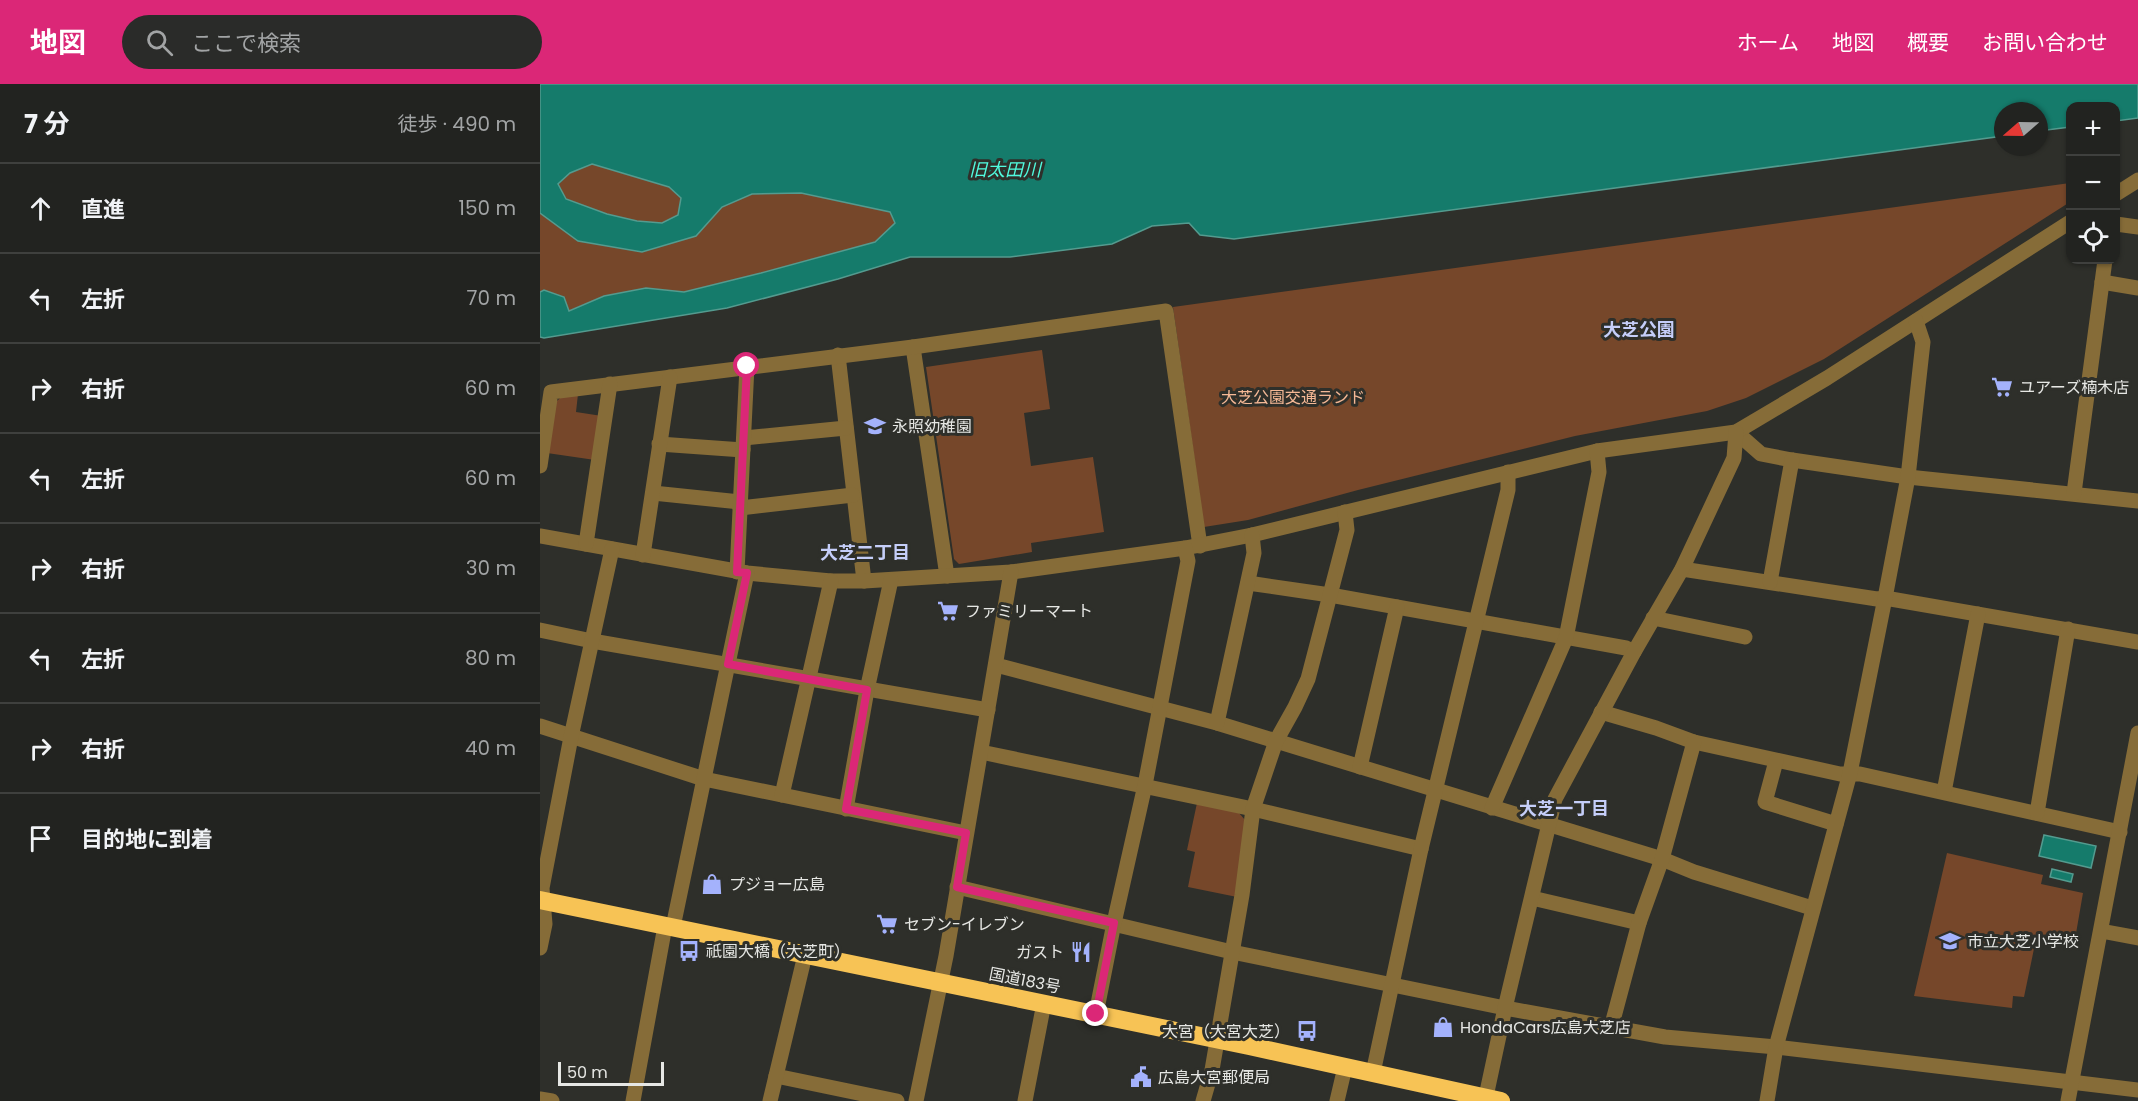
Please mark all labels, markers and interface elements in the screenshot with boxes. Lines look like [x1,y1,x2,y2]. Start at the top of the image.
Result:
search box [122,15,542,69]
text: 地図 [30,23,86,62]
icon: search [143,26,176,59]
text: ここで検索 [191,28,301,59]
text: ホーム [1737,28,1799,57]
text: 地図 [1832,28,1874,57]
text: 概要 [1907,28,1949,57]
text: お問い合わせ [1982,28,2108,57]
north arrow [1994,102,2048,156]
map controls [2066,102,2120,264]
button: + [2066,102,2120,156]
text: 7 分 [24,106,69,142]
text: 徒歩 · 490 m [397,110,516,138]
button: − [2066,156,2120,210]
water label: 旧太田川 [969,157,1043,182]
icon: ahead [24,192,57,225]
text: 直進 [81,194,125,225]
text: 150 m [459,194,516,222]
button: locate [2066,210,2120,264]
icon: left [24,282,57,315]
text: 左折 [81,284,125,315]
text: 70 m [467,284,516,312]
district label: 大芝公園 [1603,317,1675,342]
route start [733,352,759,378]
icon: right [24,372,57,405]
text: 右折 [81,374,125,405]
text: 60 m [465,374,516,402]
supermarket icon: ユアーズ楠木店 [1990,375,2014,399]
place label: ユアーズ楠木店 [2019,376,2129,399]
park label: 大芝公園交通ランド [1221,386,1365,409]
school or university icon: 永照幼稚園 [863,414,887,438]
place label: 永照幼稚園 [892,415,972,438]
icon: left [24,462,57,495]
text: 左折 [81,464,125,495]
text: 60 m [465,464,516,492]
district label: 大芝二丁目 [820,540,910,565]
icon: right [24,552,57,585]
text: 右折 [81,554,125,585]
text: 30 m [466,554,516,582]
supermarket icon: ファミリーマート [936,599,960,623]
place label: ファミリーマート [965,600,1093,623]
icon: left [24,642,57,675]
text: 左折 [81,644,125,675]
text: 80 m [465,644,516,672]
icon: right [24,732,57,765]
text: 右折 [81,734,125,765]
text: 40 m [465,734,516,762]
district label: 大芝一丁目 [1519,796,1609,821]
icon: arrive [24,822,57,855]
text: 目的地に到着 [81,824,213,855]
shop icon: プジョー広島 [700,872,724,896]
place label: プジョー広島 [729,873,825,896]
supermarket icon: セブン-イレブン [875,912,899,936]
place label: セブン-イレブン [904,913,1025,936]
school or university icon: 市立大芝小学校 [1938,929,1962,953]
place label: 市立大芝小学校 [1967,930,2079,953]
bus stop icon: 祇園大橋（大芝町） [677,939,701,963]
place label: 祇園大橋（大芝町） [706,940,850,963]
restaurant icon: ガスト [1069,940,1093,964]
place label: ガスト [1016,941,1064,964]
street label: 国道183号 [987,962,1063,999]
route end [1082,1000,1108,1026]
shop icon: HondaCars広島大芝店 [1431,1015,1455,1039]
place label: HondaCars広島大芝店 [1460,1016,1631,1039]
bus stop icon: 大宮（大宮大芝） [1295,1019,1319,1043]
place label: 大宮（大宮大芝） [1162,1020,1290,1043]
scale bar [558,1059,664,1086]
text: 50 m [567,1061,608,1084]
public building icon: 広島大宮郵便局 [1129,1065,1153,1089]
place label: 広島大宮郵便局 [1158,1066,1270,1089]

